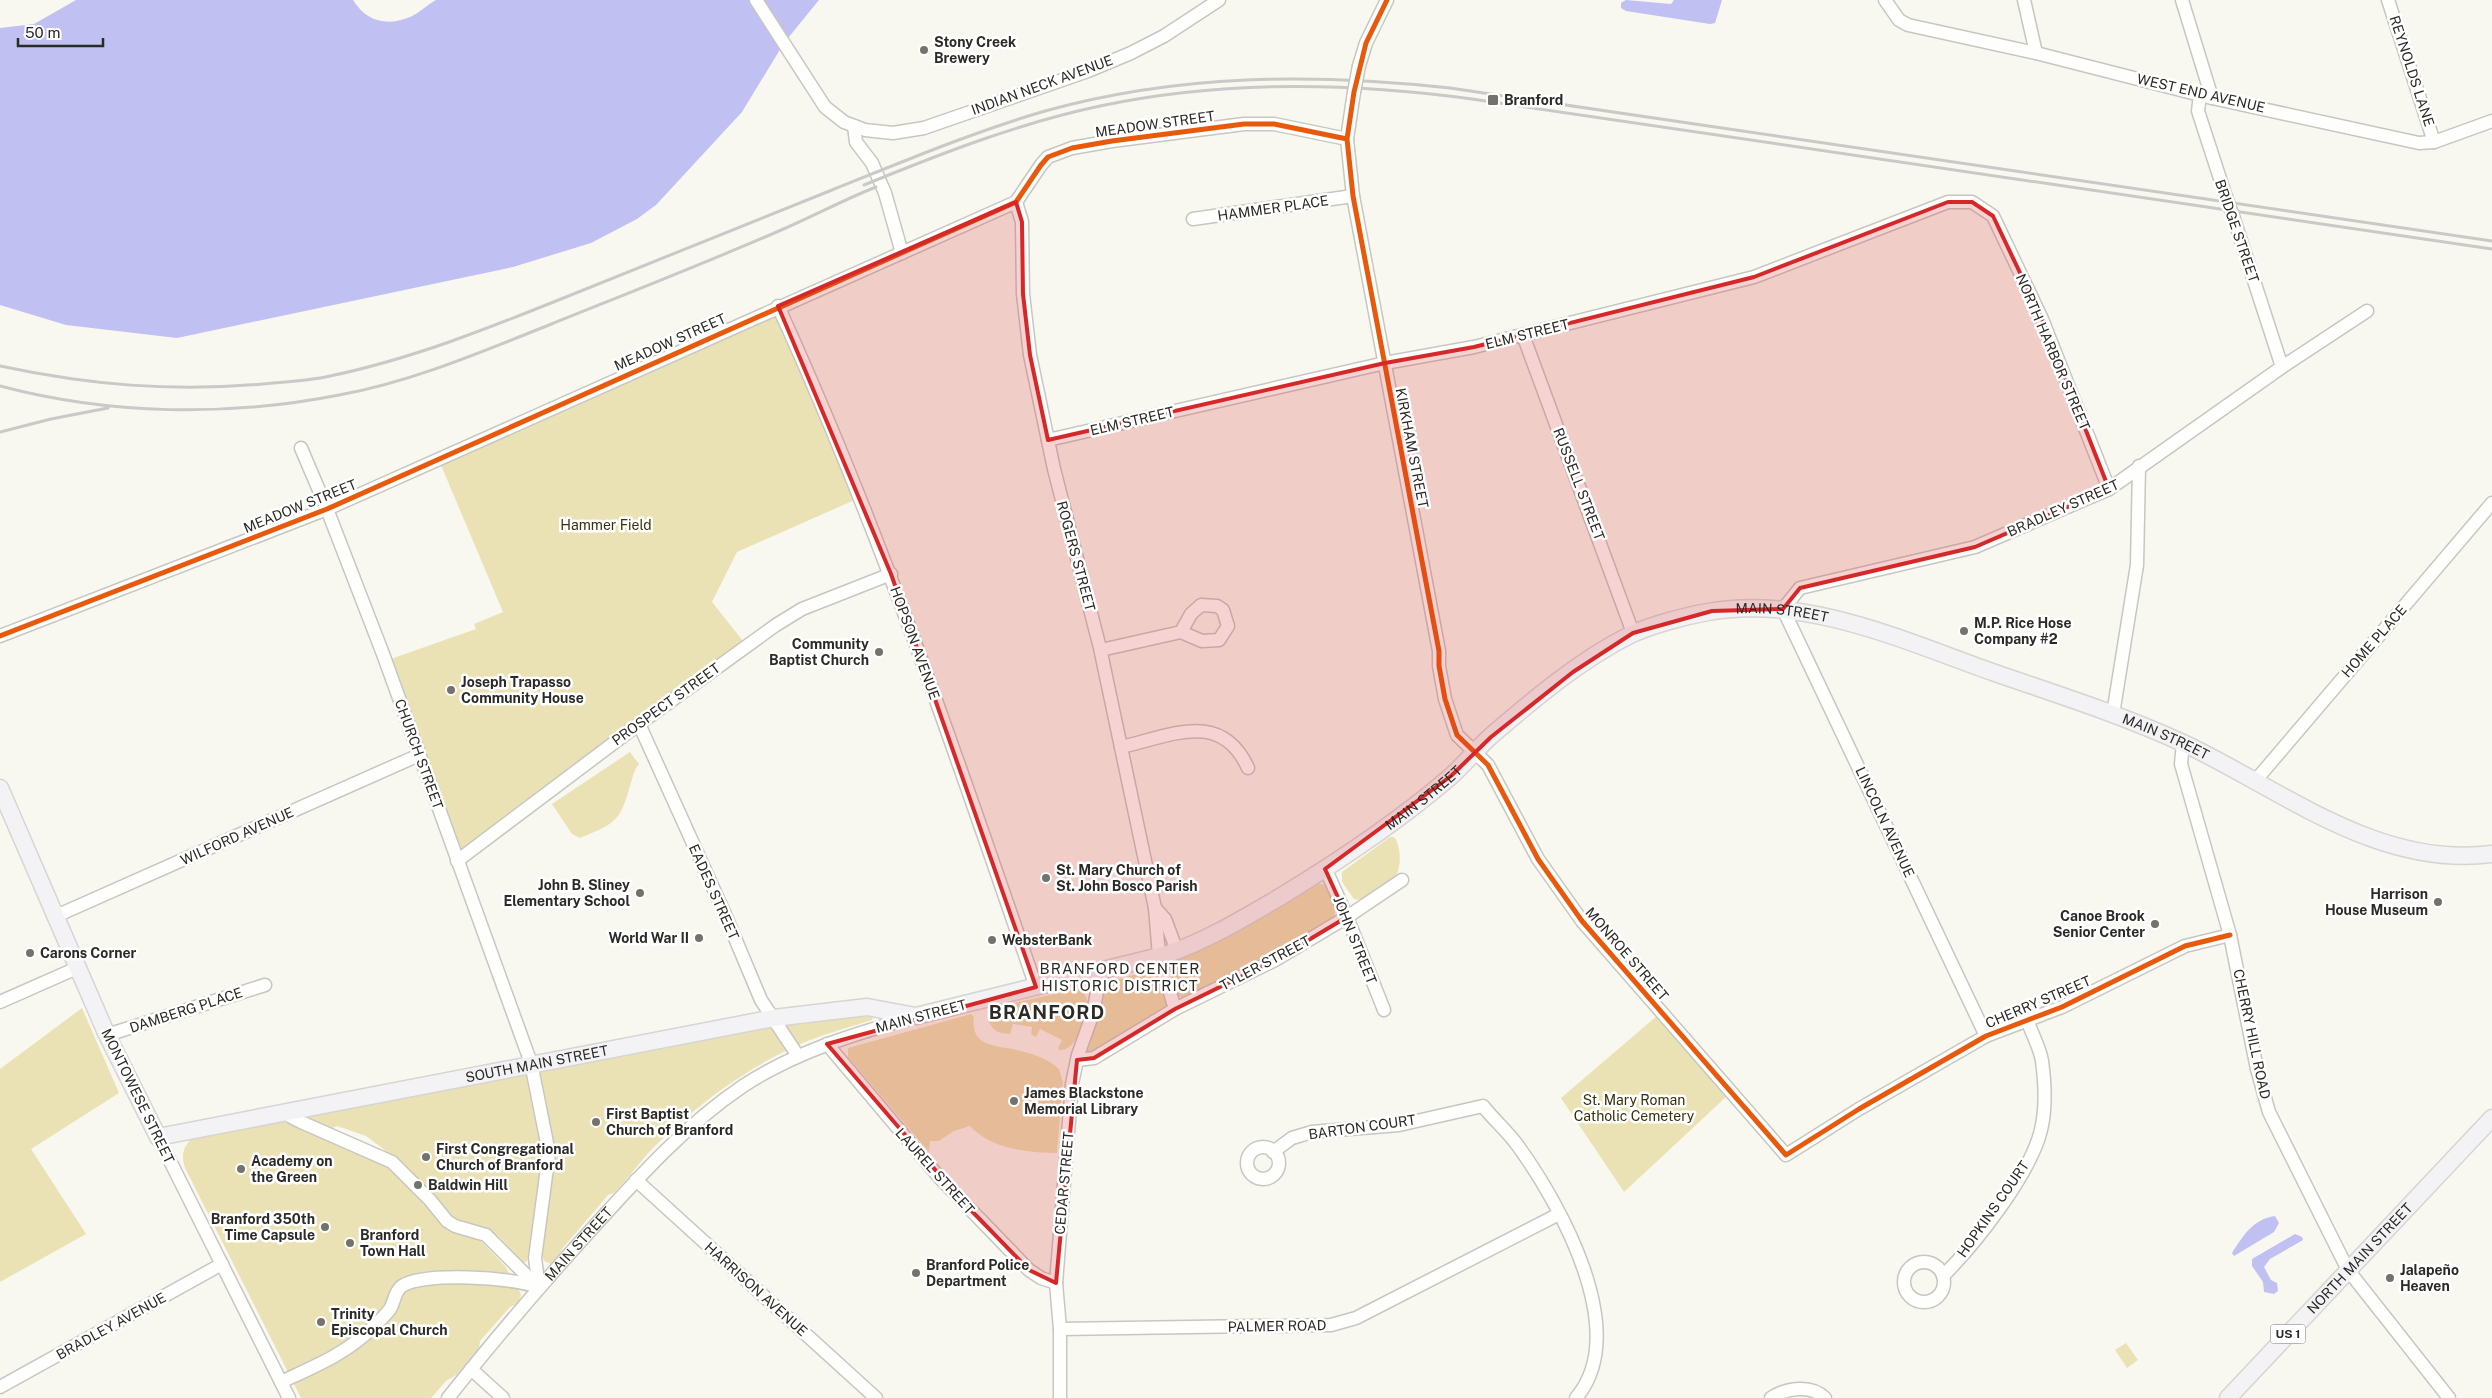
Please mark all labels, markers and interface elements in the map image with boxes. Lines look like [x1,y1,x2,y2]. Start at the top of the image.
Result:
street label: REYNOLDS LANE [2387,13,2437,129]
scale bar [18,15,102,47]
text: 50 m [25,24,60,41]
place label: Stony Creek Brewery [934,34,1016,66]
marker: Stony Creek Brewery [918,44,930,56]
street label: INDIAN NECK AVENUE [969,52,1115,118]
street label: WEST END AVENUE [2135,70,2267,116]
place label: Branford [1504,92,1563,108]
marker: Branford [1486,93,1500,107]
street label: MEADOW STREET [1094,108,1216,140]
street label: BRIDGE STREET [2212,177,2262,285]
street label: HAMMER PLACE [1216,192,1330,224]
street label: NORTH HARBOR STREET [2013,271,2093,433]
street label: MEADOW STREET [612,310,728,374]
street label: ELM STREET [1484,316,1570,352]
street label: KIRKHAM STREET [1393,387,1431,509]
street label: ELM STREET [1088,404,1176,438]
street label: RUSSELL STREET [1550,426,1608,542]
street label: MEADOW STREET [241,476,359,536]
street label: BRADLEY STREET [2005,476,2121,540]
street label: ROGERS STREET [1054,499,1098,613]
park label: Hammer Field [560,517,652,533]
street label: HOPSON AVENUE [887,584,943,702]
street label: MAIN STREET [1735,600,1830,625]
street label: HOME PLACE [2338,602,2410,680]
place label: M.P. Rice Hose Company #2 [1974,615,2071,647]
marker: M.P. Rice Hose Company #2 [1958,625,1970,637]
place label: Community Baptist Church [769,636,869,668]
marker: Community Baptist Church [873,646,885,658]
street label: PROSPECT STREET [609,659,723,749]
place label: Joseph Trapasso Community House [461,674,584,706]
marker: Joseph Trapasso Community House [445,684,457,696]
street label: CHURCH STREET [392,697,446,811]
street label: MAIN STREET [2120,710,2212,763]
street label: MAIN STREET [1382,762,1465,833]
street label: LINCOLN AVENUE [1852,764,1918,880]
street label: WILFORD AVENUE [178,804,296,868]
street label: EADES STREET [686,842,742,942]
place label: St. Mary Church of St. John Bosco Parish [1056,862,1198,894]
marker: St. Mary Church of St. John Bosco Parish [1040,872,1052,884]
place label: John B. Sliney Elementary School [503,877,630,909]
place label: Harrison House Museum [2325,886,2428,918]
marker: John B. Sliney Elementary School [634,887,646,899]
street label: JOHN STREET [1330,894,1380,986]
marker: Harrison House Museum [2432,896,2444,908]
street label: MONROE STREET [1582,904,1672,1004]
place label: Canoe Brook Senior Center [2053,908,2145,940]
marker: Canoe Brook Senior Center [2149,918,2161,930]
place label: World War II [608,930,689,946]
marker: World War II [693,932,705,944]
place label: WebsterBank [1002,932,1092,948]
street label: TYLER STREET [1217,932,1313,994]
marker: WebsterBank [986,934,998,946]
place label: Carons Corner [40,945,137,961]
marker: Carons Corner [24,947,36,959]
district label: BRANFORD CENTER HISTORIC DISTRICT [1040,960,1200,994]
street label: CHERRY HILL ROAD [2230,967,2274,1101]
street label: CHERRY STREET [1983,973,2093,1031]
street label: DAMBERG PLACE [127,984,245,1036]
street label: MAIN STREET [874,996,968,1036]
district label: BRANFORD [989,1001,1105,1023]
street label: MONTOWESE STREET [98,1026,178,1166]
street label: SOUTH MAIN STREET [464,1042,609,1085]
place label: James Blackstone Memorial Library [1024,1085,1143,1117]
park label: St. Mary Roman Catholic Cemetery [1574,1092,1695,1124]
marker: James Blackstone Memorial Library [1008,1095,1020,1107]
place label: First Baptist Church of Branford [606,1106,733,1138]
street label: BARTON COURT [1307,1112,1417,1142]
marker: First Baptist Church of Branford [590,1116,602,1128]
street label: LAUREL STREET [892,1125,978,1217]
street label: CEDAR STREET [1052,1131,1076,1235]
place label: First Congregational Church of Branford [436,1141,574,1173]
marker: First Congregational Church of Branford [420,1151,432,1163]
place label: Academy on the Green [251,1153,333,1185]
street label: HOPKINS COURT [1954,1158,2032,1260]
marker: Academy on the Green [235,1163,247,1175]
place label: Baldwin Hill [428,1177,508,1193]
marker: Baldwin Hill [412,1179,424,1191]
street label: NORTH MAIN STREET [2304,1200,2416,1317]
street label: MAIN STREET [542,1204,616,1284]
place label: Branford 350th Time Capsule [211,1211,315,1243]
marker: Branford 350th Time Capsule [319,1221,331,1233]
place label: Branford Town Hall [360,1227,426,1259]
marker: Branford Town Hall [344,1237,356,1249]
street label: HARRISON AVENUE [701,1239,811,1339]
place label: Branford Police Department [926,1257,1029,1289]
place label: Jalapeño Heaven [2400,1262,2459,1294]
marker: Branford Police Department [910,1267,922,1279]
marker: Jalapeño Heaven [2384,1272,2396,1284]
street label: BRADLEY AVENUE [53,1289,169,1363]
place label: Trinity Episcopal Church [331,1306,448,1338]
marker: Trinity Episcopal Church [315,1316,327,1328]
street label: PALMER ROAD [1227,1317,1327,1335]
road number: US 1 [2270,1325,2306,1344]

